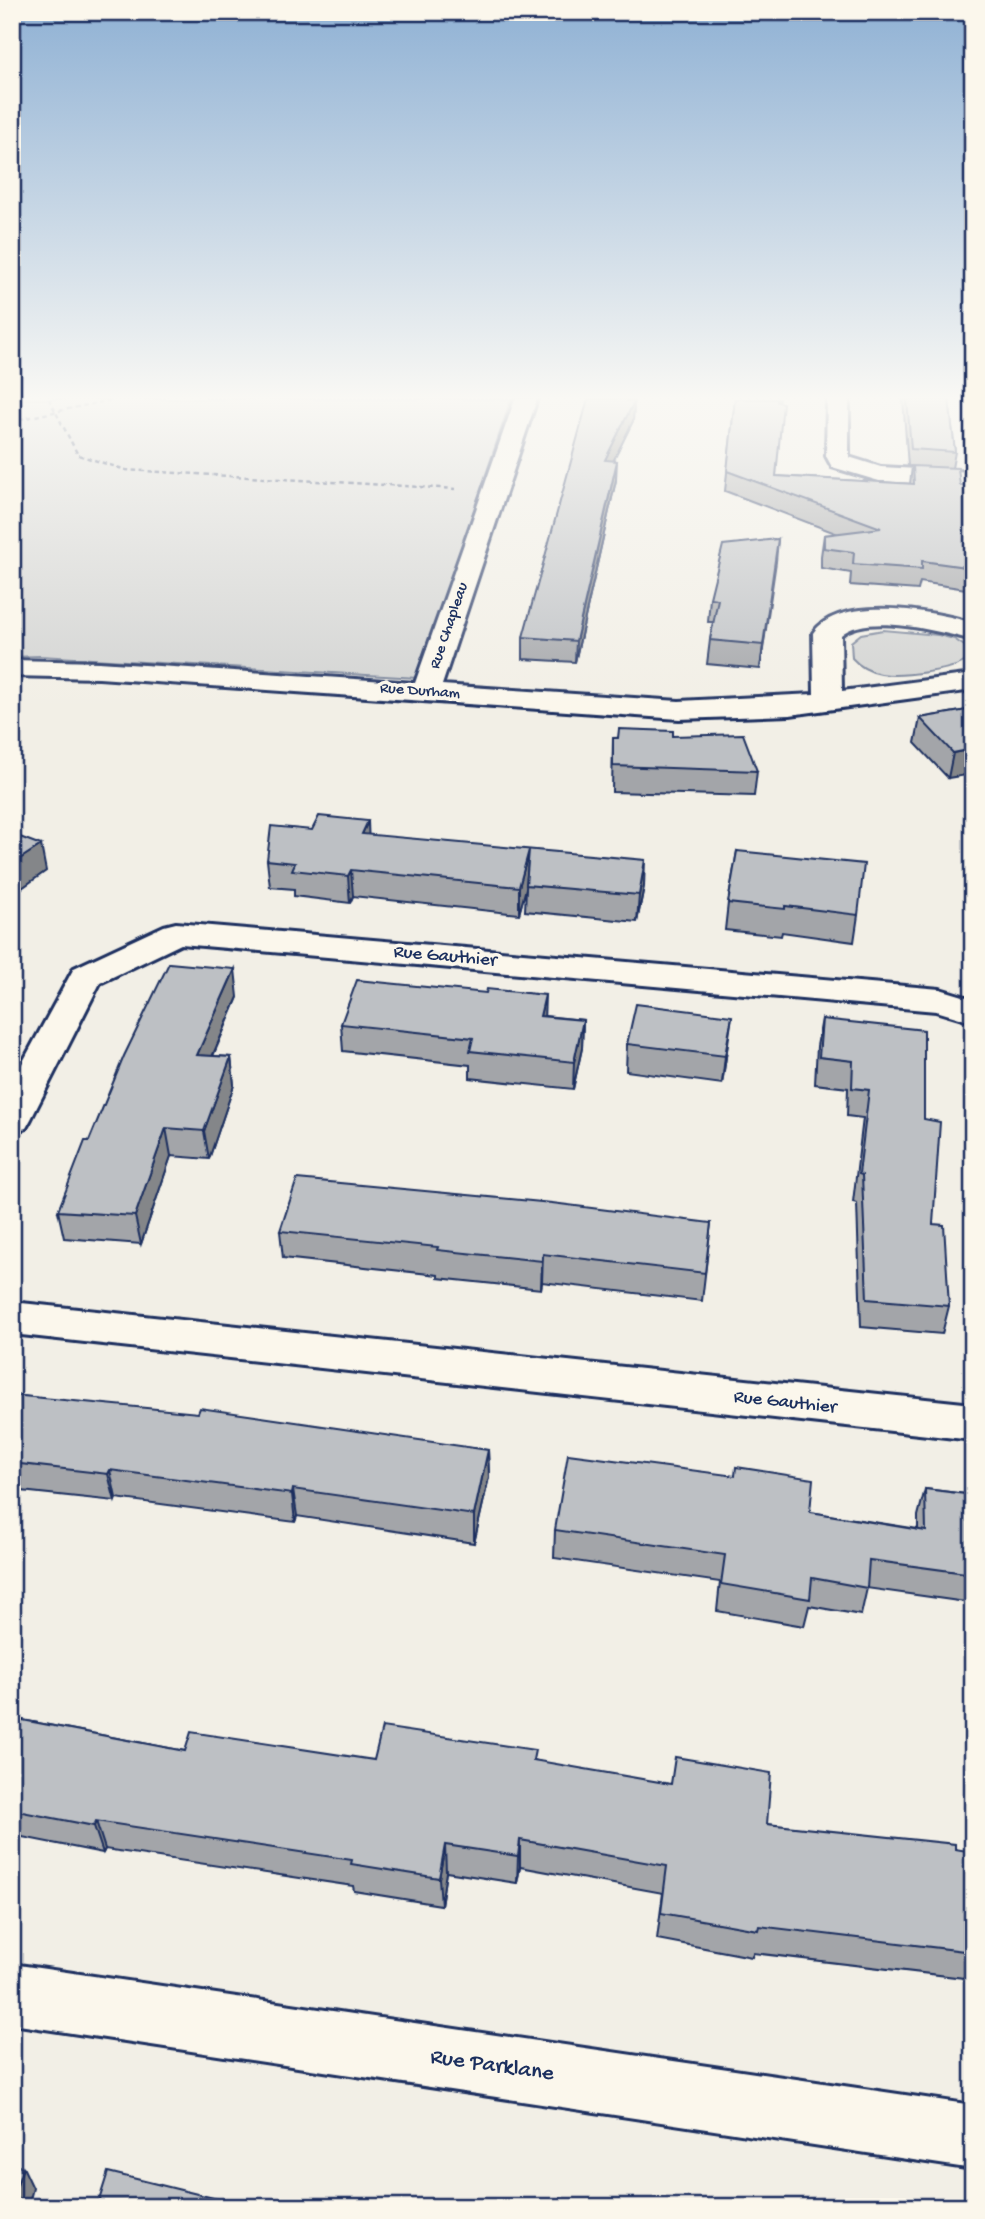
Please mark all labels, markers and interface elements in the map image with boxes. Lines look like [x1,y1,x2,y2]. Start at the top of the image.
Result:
street label: Rue Chapleau [426,580,474,672]
street label: Rue Durham [379,680,461,704]
street label: Rue Gauthier [393,941,500,973]
street label: Rue Gauthier [732,1386,840,1420]
street label: Rue Parklane [428,2044,557,2088]

